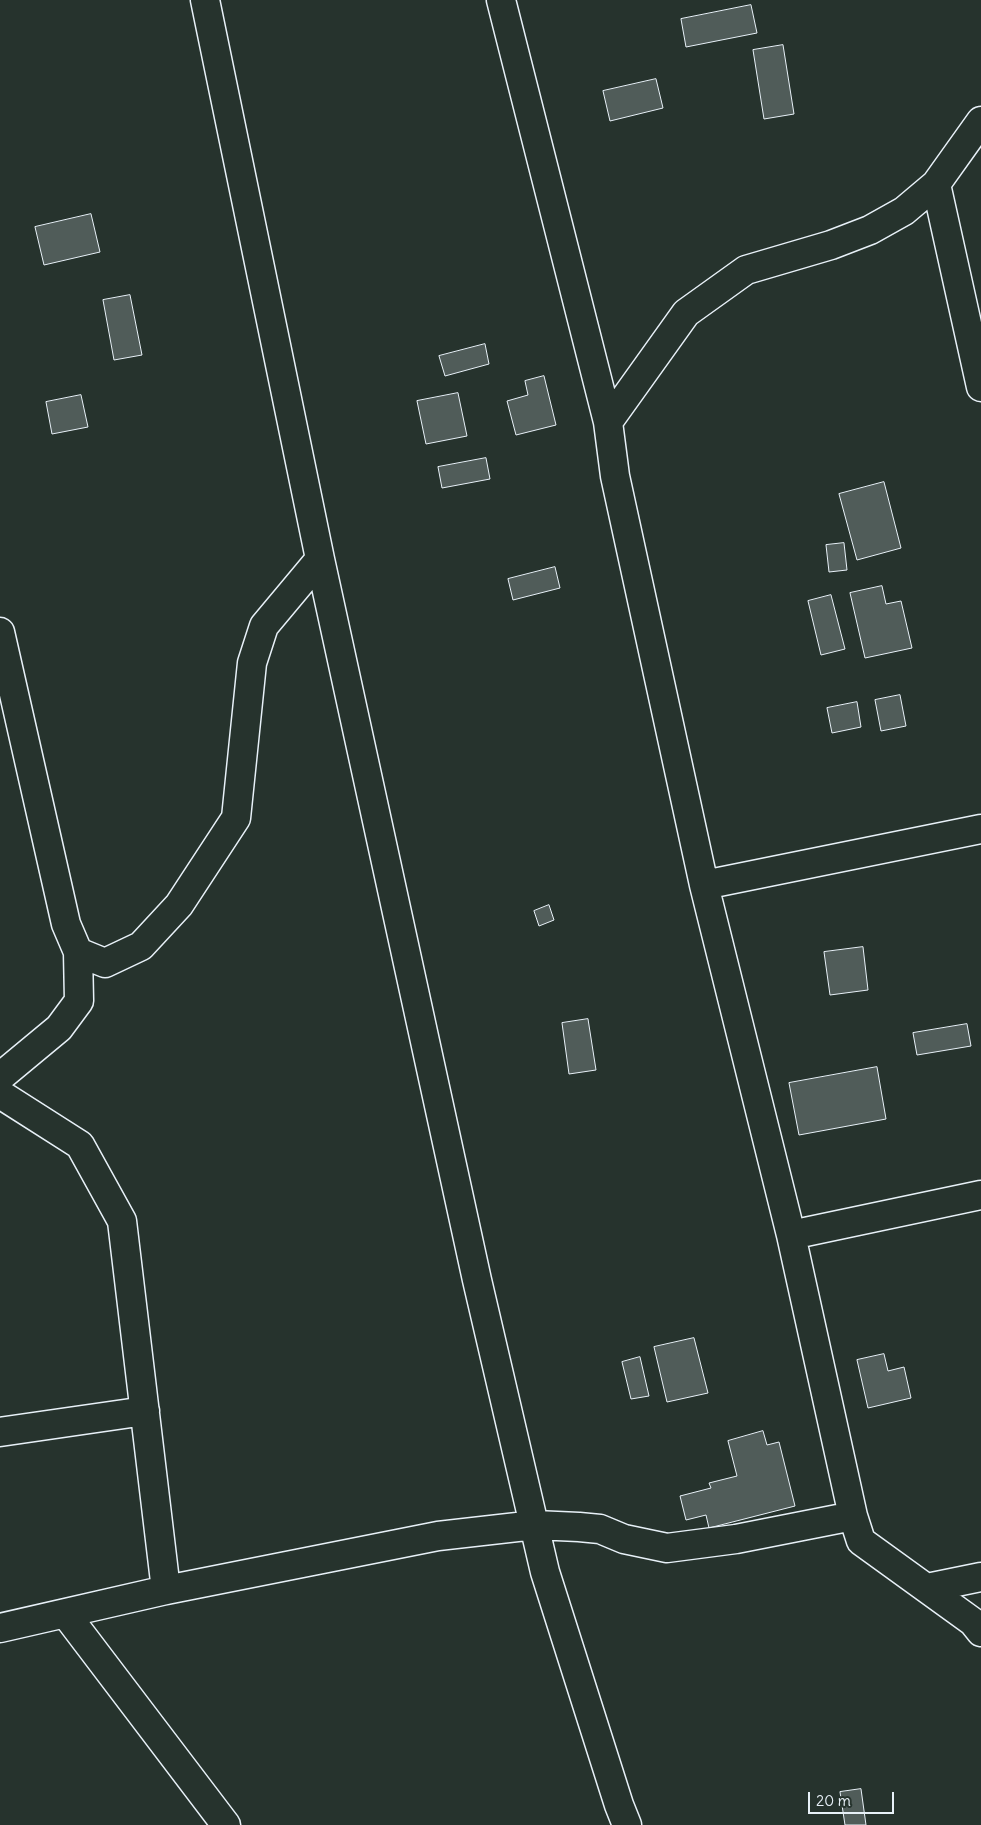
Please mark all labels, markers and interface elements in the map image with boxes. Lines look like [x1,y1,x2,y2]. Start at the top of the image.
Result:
scale bar [811,1782,897,1814]
text: 20 m [816,1791,851,1810]

